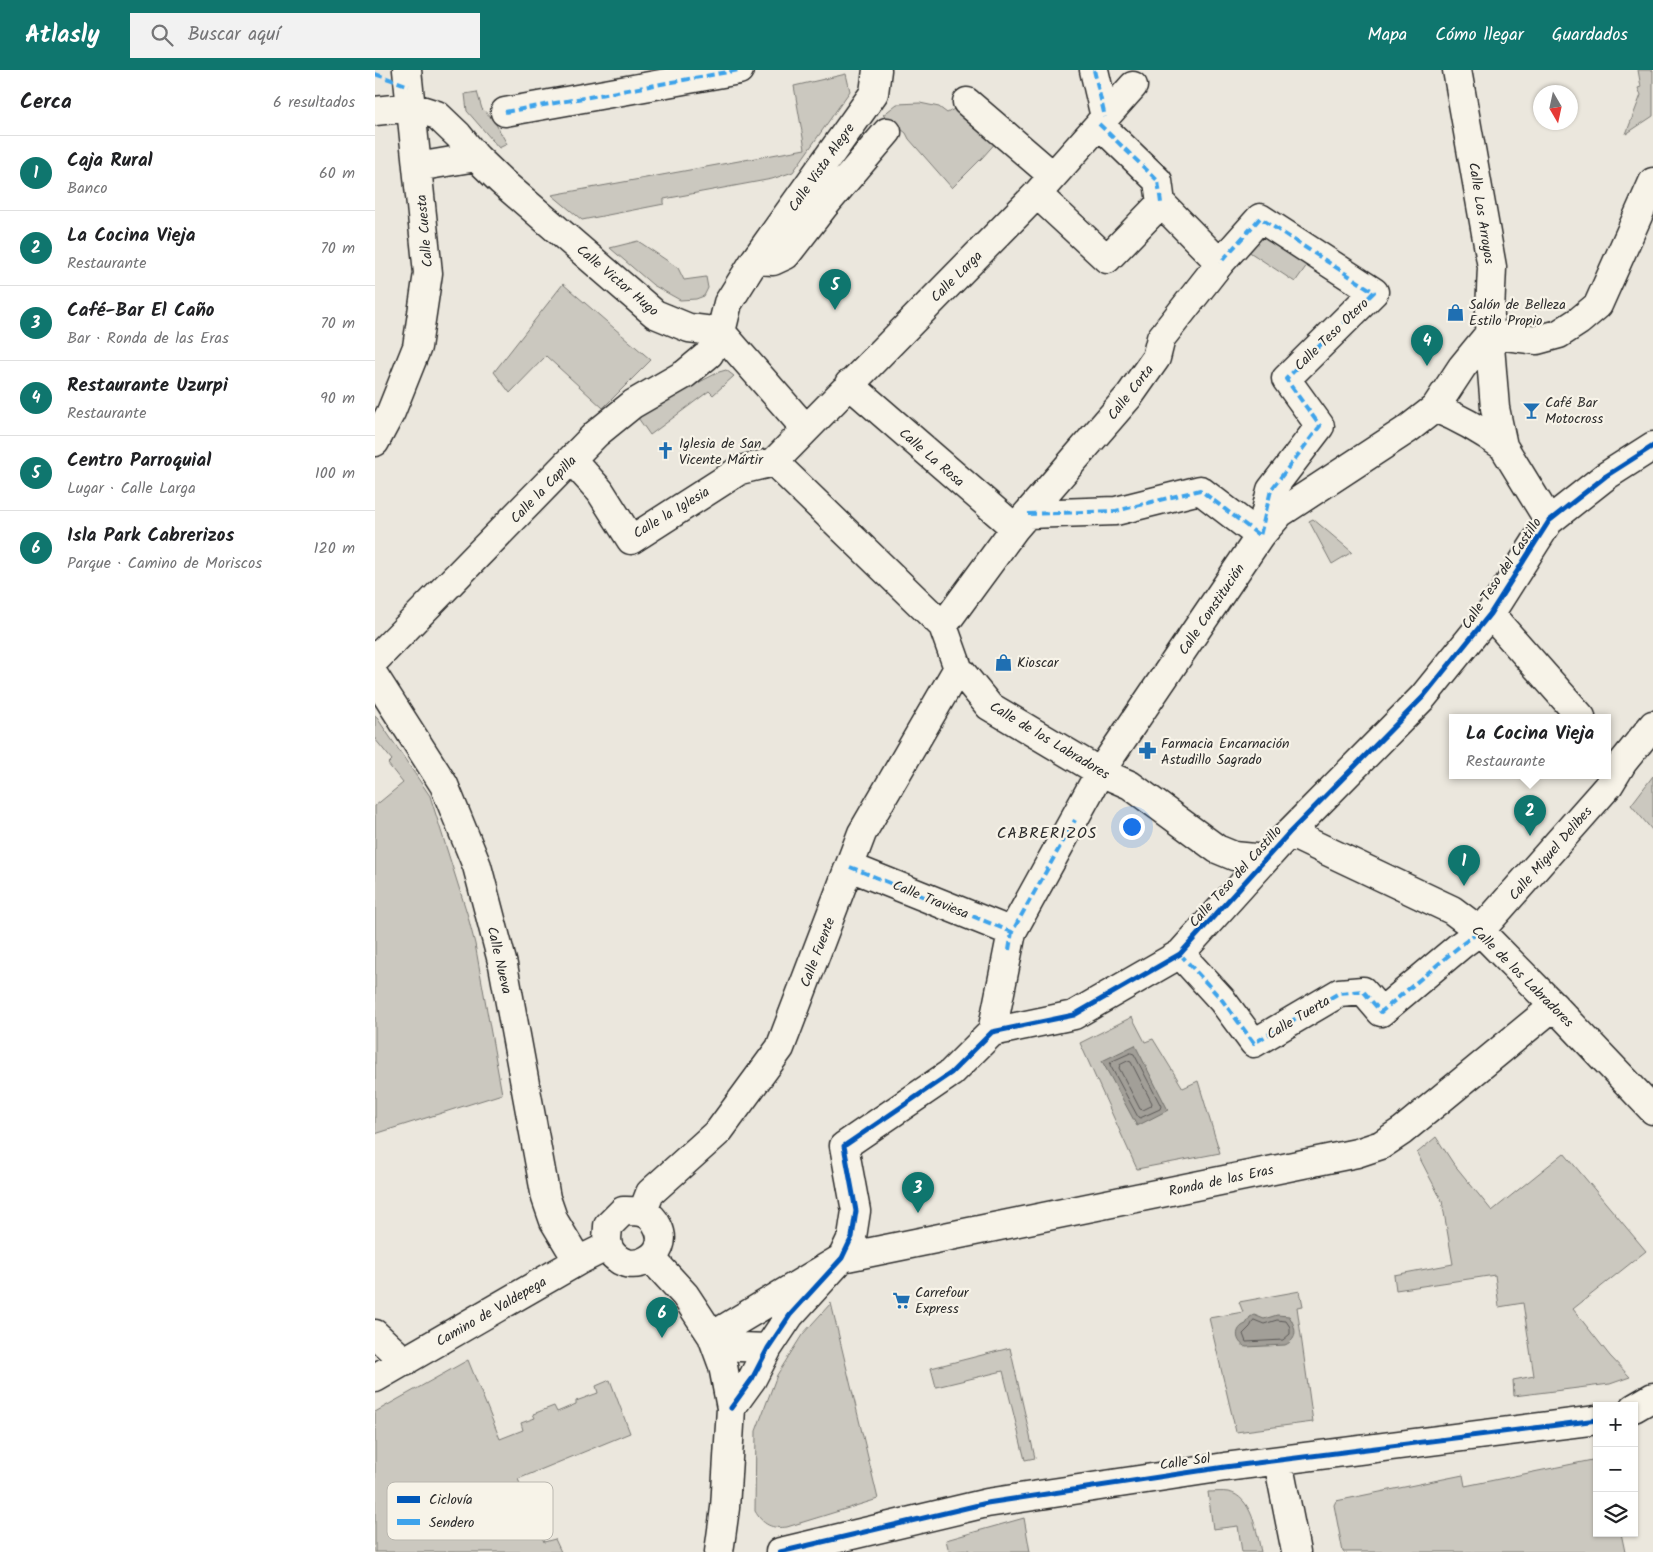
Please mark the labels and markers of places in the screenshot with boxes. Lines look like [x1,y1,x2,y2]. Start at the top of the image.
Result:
pin: 5 [819,269,851,310]
place label: Salón de Belleza Estilo Propio [1469,294,1566,332]
shop icon: Salón de Belleza Estilo Propio [1445,302,1465,322]
pin: 4 [1411,325,1443,366]
place label: Café Bar Motocross [1545,392,1603,430]
bar icon: Café Bar Motocross [1521,400,1541,420]
place label: Iglesia de San Vicente Mártir [679,433,764,471]
church icon: Iglesia de San Vicente Mártir [655,441,675,461]
shop icon: Kioscar [993,652,1013,672]
place label: Kioscar [1017,652,1060,674]
place label: Farmacia Encarnación Astudillo Sagrado [1161,733,1289,771]
pharmacy icon: Farmacia Encarnación Astudillo Sagrado [1137,741,1157,761]
pin: 2 [1514,795,1546,836]
pin: 1 [1448,845,1480,886]
pin: 3 [902,1172,934,1213]
place label: Carrefour Express [915,1282,970,1320]
supermarket icon: Carrefour Express [891,1290,911,1310]
pin: 6 [646,1297,678,1338]

